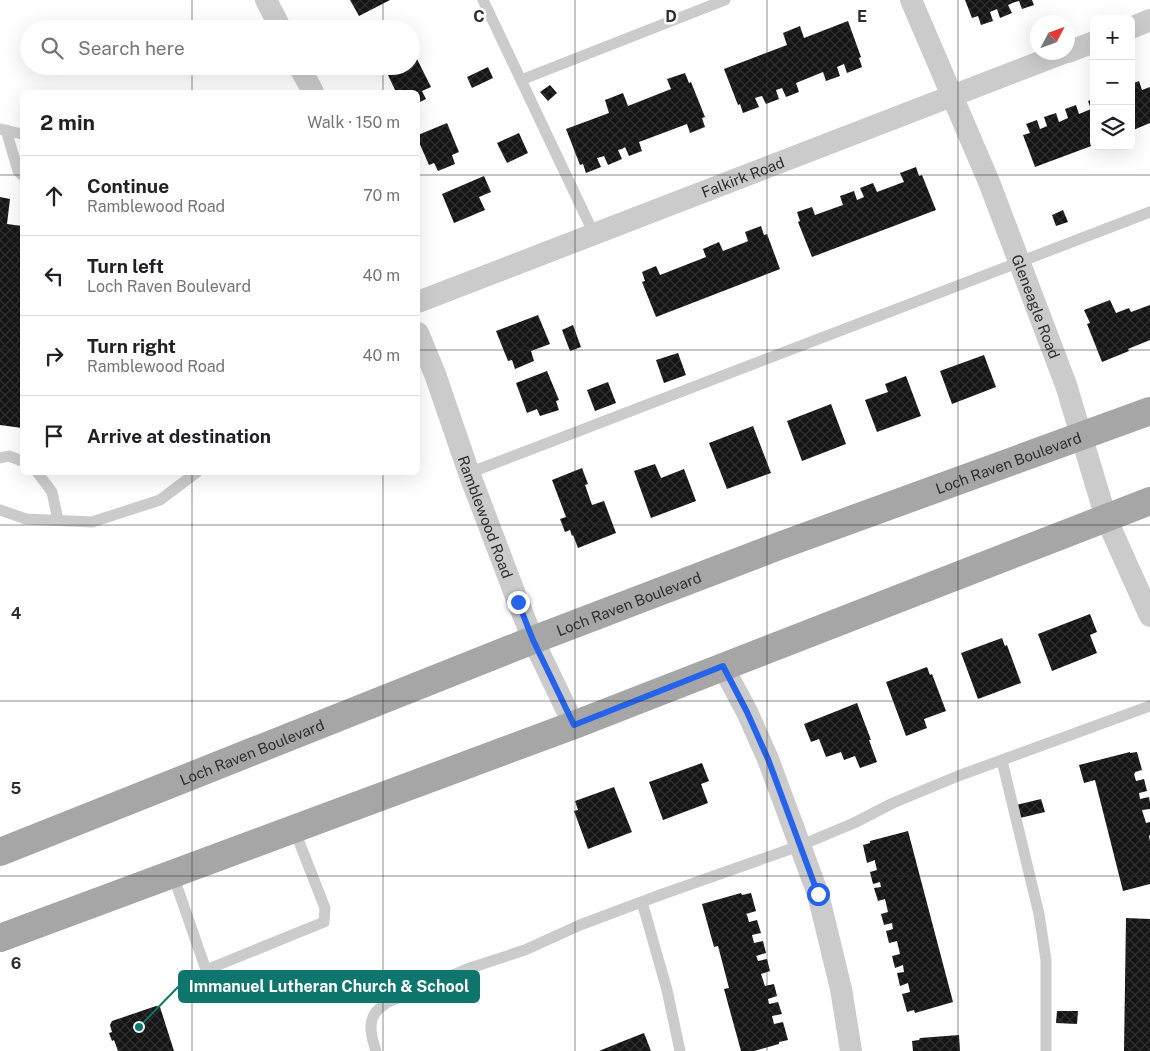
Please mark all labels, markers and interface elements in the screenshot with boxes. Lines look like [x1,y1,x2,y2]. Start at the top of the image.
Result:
text: C [473,7,485,26]
text: D [665,7,677,26]
text: E [857,7,867,26]
north arrow [1030,15,1075,60]
map controls [1090,15,1135,150]
button: + [1090,15,1135,60]
search box [20,20,420,75]
icon: search [38,34,66,62]
text: Search here [78,37,185,59]
button: − [1090,60,1135,105]
button: layers [1090,105,1135,150]
text: 2 min [40,110,95,135]
text: Walk · 150 m [307,113,400,132]
street label: Falkirk Road [699,153,786,200]
text: Continue [87,175,169,197]
icon: ahead [40,182,68,210]
text: 70 m [363,186,400,205]
text: Ramblewood Road [87,197,225,216]
street label: Gleneagle Road [1009,252,1064,361]
text: Turn left [87,255,164,277]
icon: left [40,262,68,290]
text: 40 m [362,266,400,285]
text: Loch Raven Boulevard [87,277,251,296]
text: Turn right [87,335,176,357]
icon: right [40,342,68,370]
text: 40 m [362,346,400,365]
text: Ramblewood Road [87,357,225,376]
icon: arrive [40,422,68,450]
text: Arrive at destination [87,425,271,447]
street label: Loch Raven Boulevard [933,428,1084,497]
street label: Ramblewood Road [455,453,517,580]
street label: Loch Raven Boulevard [554,568,704,639]
route end [507,591,530,614]
text: 4 [11,604,22,623]
street label: Loch Raven Boulevard [177,716,326,788]
text: 5 [11,779,22,798]
route start [807,883,830,906]
text: 6 [11,954,21,973]
callout: Immanuel Lutheran Church & School [179,971,479,1002]
text: Immanuel Lutheran Church & School [189,977,469,996]

